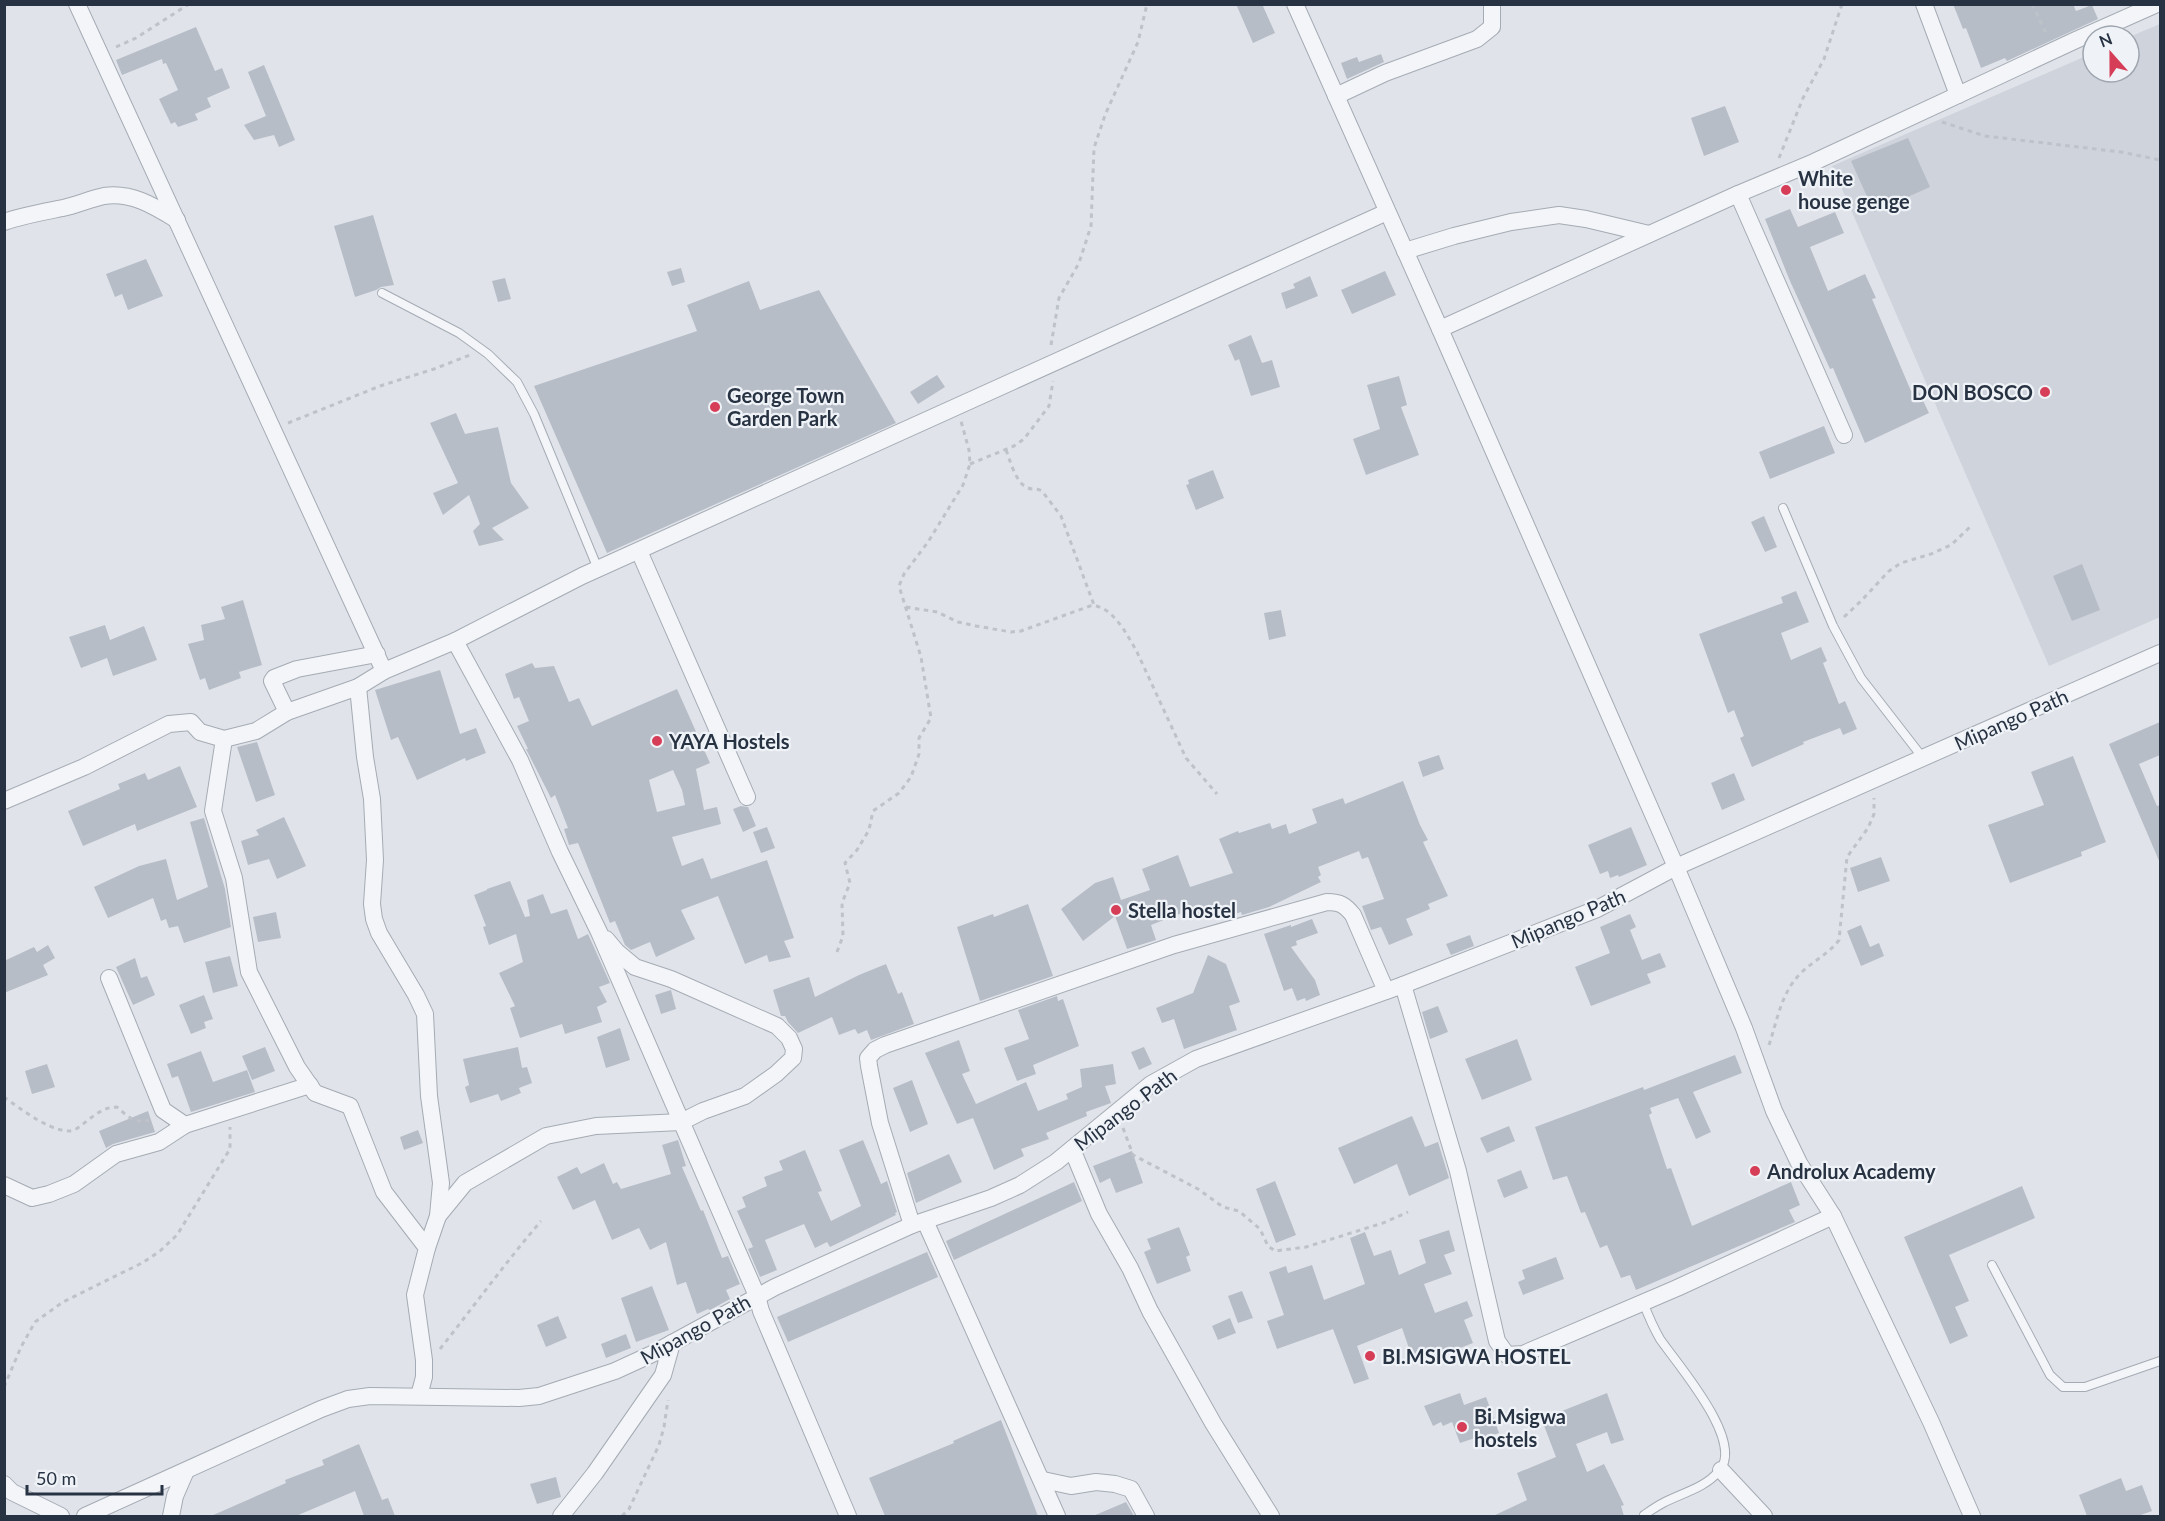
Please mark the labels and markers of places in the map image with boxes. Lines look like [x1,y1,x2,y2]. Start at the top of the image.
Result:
place label: White house genge [1798,166,1910,213]
marker: White house genge [1779,183,1793,197]
place label: DON BOSCO [1912,380,2033,404]
place label: George Town Garden Park [727,383,844,430]
marker: DON BOSCO [2038,385,2052,399]
marker: George Town Garden Park [708,400,722,414]
place label: YAYA Hostels [668,729,790,753]
marker: YAYA Hostels [650,734,664,748]
place label: Stella hostel [1128,898,1236,922]
marker: Stella hostel [1109,903,1123,917]
place label: Androlux Academy [1766,1159,1936,1183]
marker: Androlux Academy [1748,1164,1762,1178]
place label: BI.MSIGWA HOSTEL [1382,1344,1571,1368]
marker: BI.MSIGWA HOSTEL [1363,1349,1377,1363]
place label: Bi.Msigwa hostels [1474,1404,1566,1451]
marker: Bi.Msigwa hostels [1455,1420,1469,1434]

